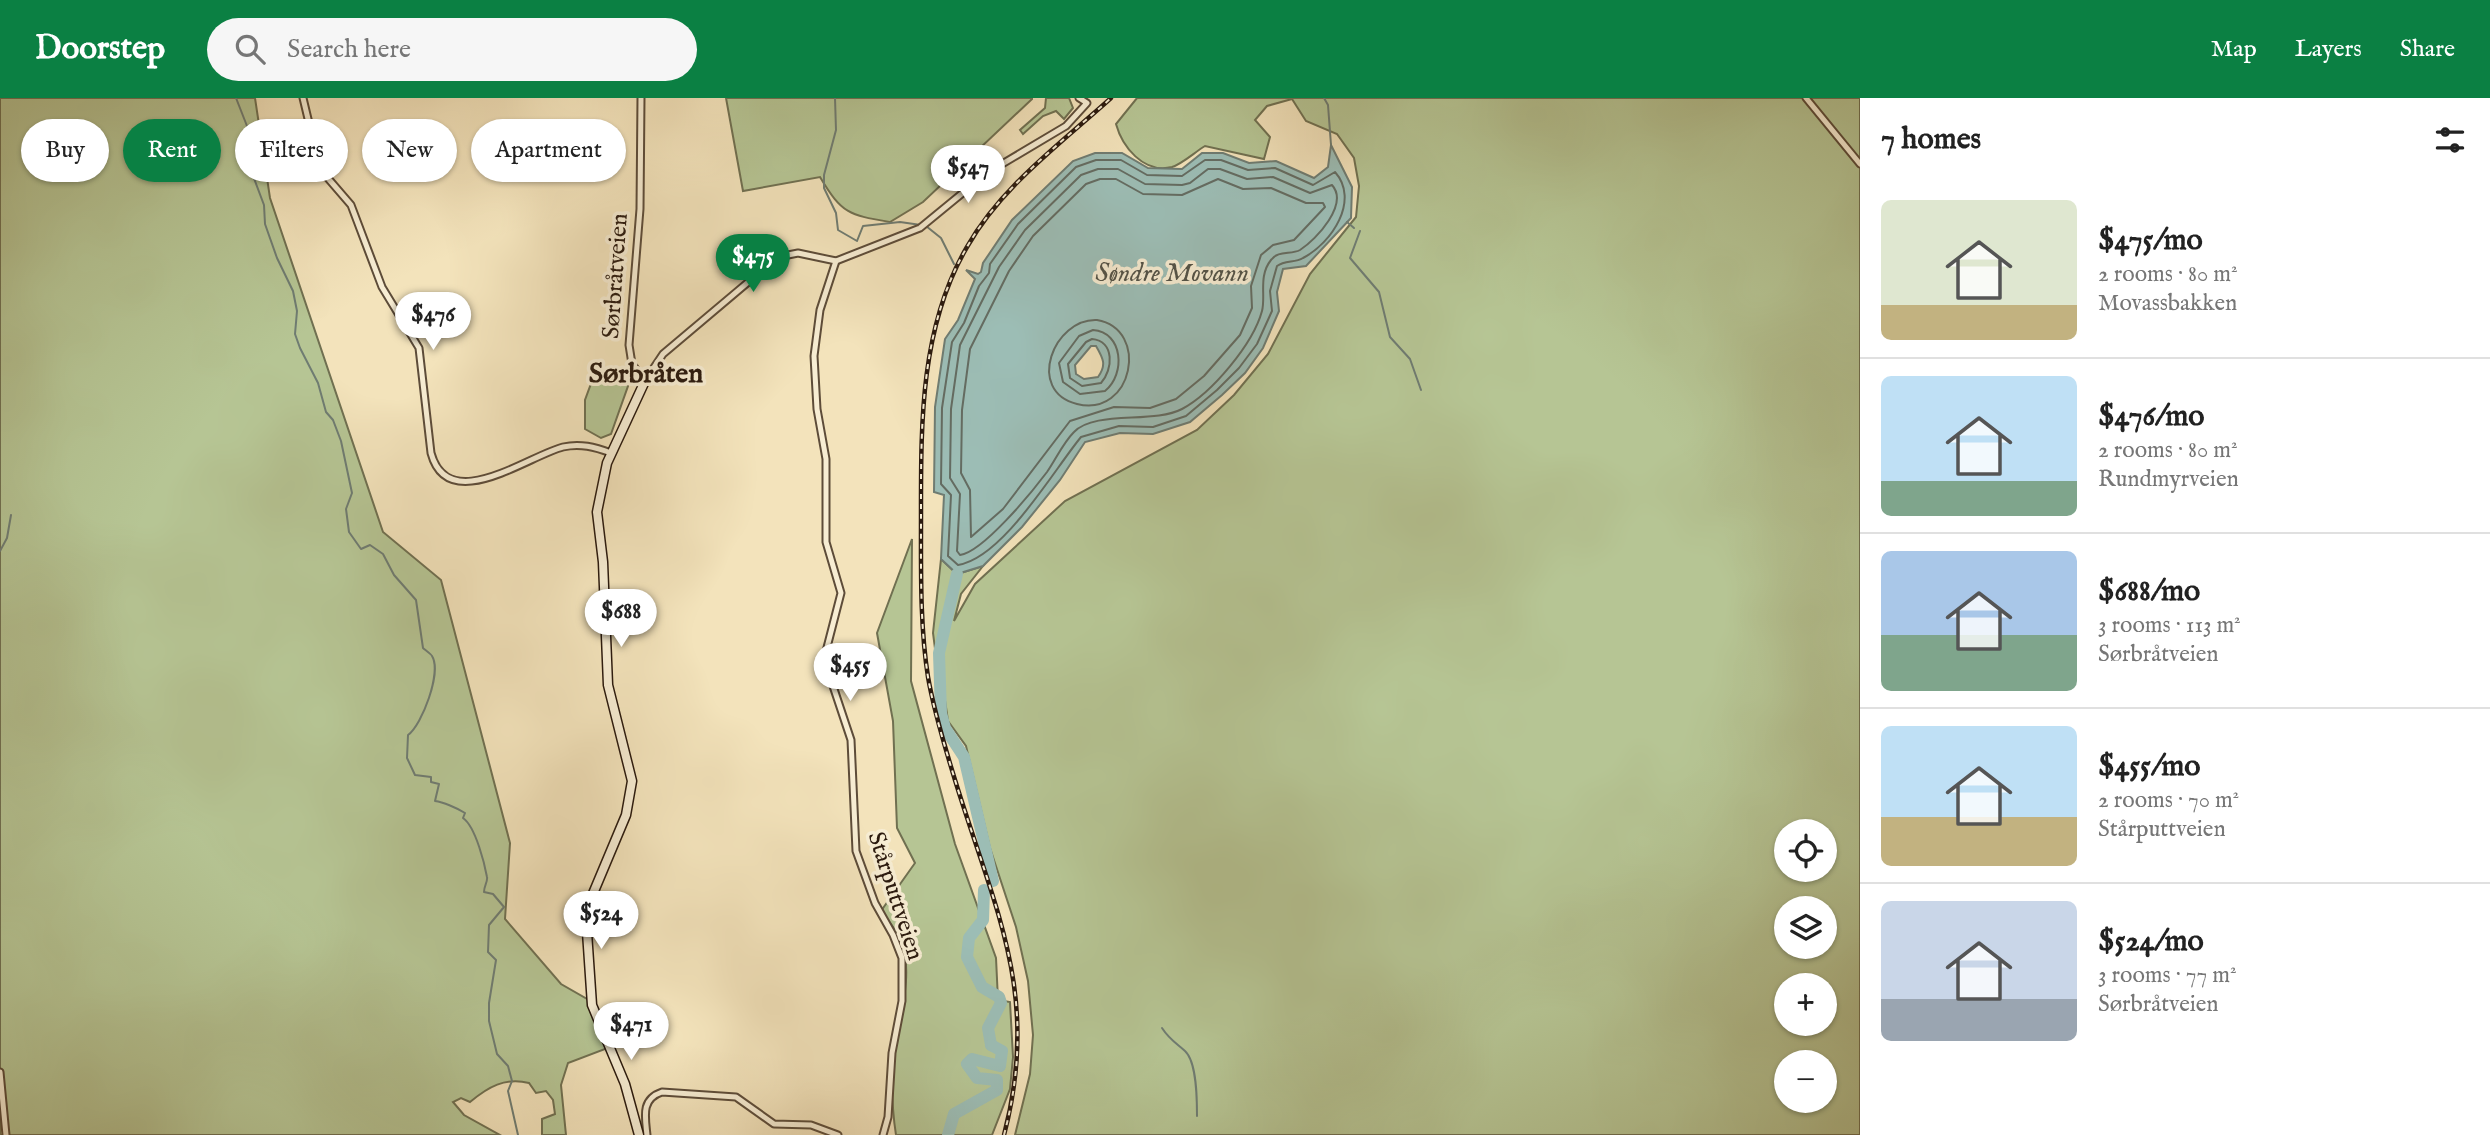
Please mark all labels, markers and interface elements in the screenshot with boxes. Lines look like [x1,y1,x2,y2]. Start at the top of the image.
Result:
search box [207,18,697,81]
text: Doorstep [35,28,165,70]
icon: search [231,30,269,68]
text: Search here [287,33,411,66]
text: Map [2211,34,2257,65]
text: Layers [2295,34,2362,65]
text: Share [2400,34,2455,65]
chip: Buy [21,119,109,182]
chip: Rent [123,119,221,182]
chip: Filters [235,119,348,182]
chip: New [362,119,457,182]
chip: Apartment [471,119,626,182]
text: 7 homes [1881,121,1981,159]
icon: filters [2431,121,2469,159]
pin: $547 [927,146,1009,205]
text: $547 [947,153,989,182]
street label: Sørbråtveien [596,212,636,340]
text: $475/mo [2098,222,2203,260]
icon: home [1937,228,2021,312]
pin: $475 [712,234,794,294]
text: $475 [732,242,774,271]
water label: Søndre Movann [1095,257,1249,290]
text: 2 rooms · 80 m² [2098,260,2238,289]
text: Movassbakken [2098,289,2237,318]
pin: $476 [392,292,474,352]
text: $476 [411,300,455,329]
district label: Sørbråten [589,357,703,392]
text: $476/mo [2098,398,2205,436]
icon: home [1937,404,2021,488]
text: 2 rooms · 80 m² [2098,436,2238,465]
text: Rundmyrveien [2098,465,2239,494]
text: $688/mo [2098,573,2200,611]
icon: home [1937,579,2021,663]
pin: $688 [580,589,662,649]
text: $688 [601,597,641,626]
text: 3 rooms · 113 m² [2098,611,2241,640]
text: Sørbråtveien [2098,640,2219,669]
pin: $455 [809,644,891,703]
text: $455 [830,651,870,680]
text: $455/mo [2098,748,2200,786]
icon: home [1937,754,2021,838]
text: 2 rooms · 70 m² [2098,786,2239,815]
text: Stårputtveien [2098,815,2226,844]
map controls [1774,819,1837,1113]
button: locate [1774,819,1837,882]
street label: Stårputtveien [860,828,930,964]
pin: $524 [560,892,642,951]
button: layers [1774,896,1837,959]
text: $524 [579,899,623,928]
text: $524/mo [2098,923,2204,961]
icon: home [1937,929,2021,1013]
text: 3 rooms · 77 m² [2098,961,2237,990]
button: + [1774,973,1837,1036]
text: Sørbråtveien [2098,990,2219,1019]
pin: $471 [590,1002,672,1062]
text: $471 [610,1010,652,1039]
button: − [1774,1050,1837,1113]

